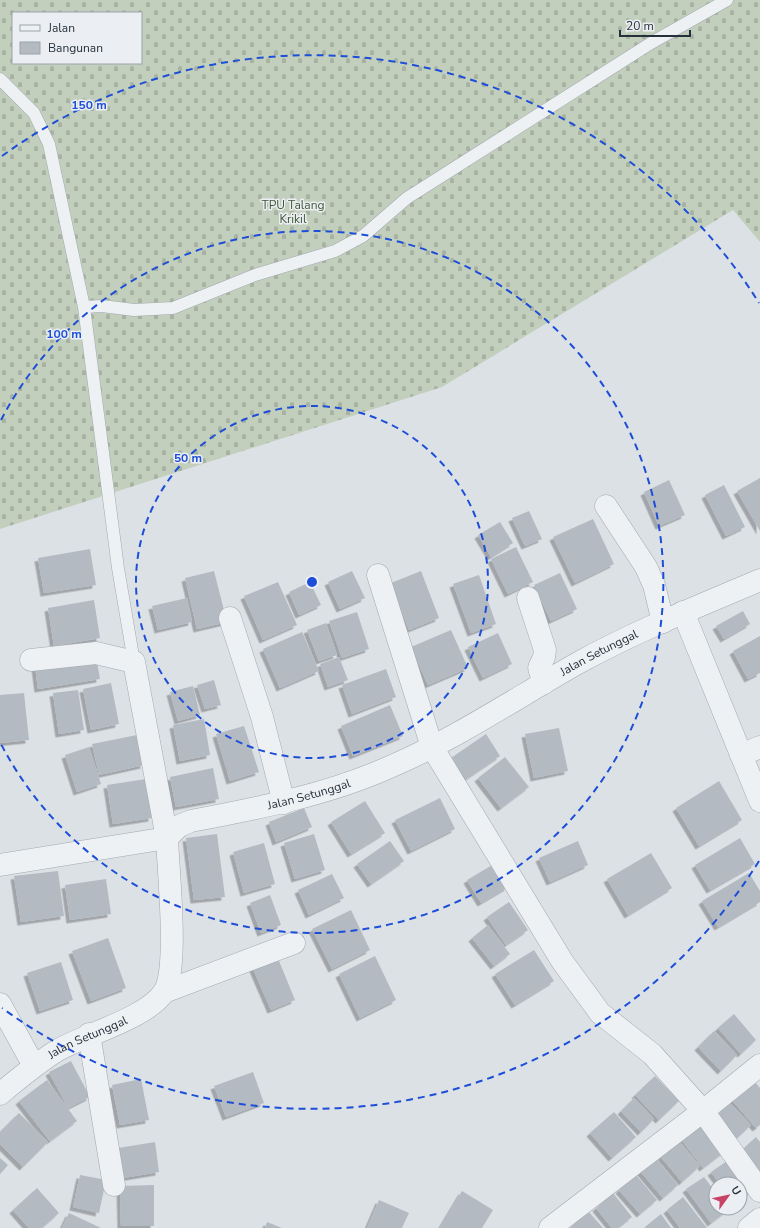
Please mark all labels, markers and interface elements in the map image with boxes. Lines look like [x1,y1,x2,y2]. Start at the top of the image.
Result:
legend [12,12,142,64]
scale bar [620,12,690,38]
text: 20 m [626,18,654,34]
text: Jalan [47,20,75,36]
text: Bangunan [48,40,103,56]
text: 150 m [71,97,107,113]
park label: TPU Talang Krikil [261,197,325,227]
text: 100 m [46,326,82,342]
text: 50 m [174,450,202,466]
centre of rings [305,575,319,589]
street label: Jalan Setunggal [556,626,641,680]
street label: Jalan Setunggal [265,775,353,814]
street label: Jalan Setunggal [44,1012,130,1063]
north arrow [708,1176,748,1216]
text: U [727,1183,744,1198]

